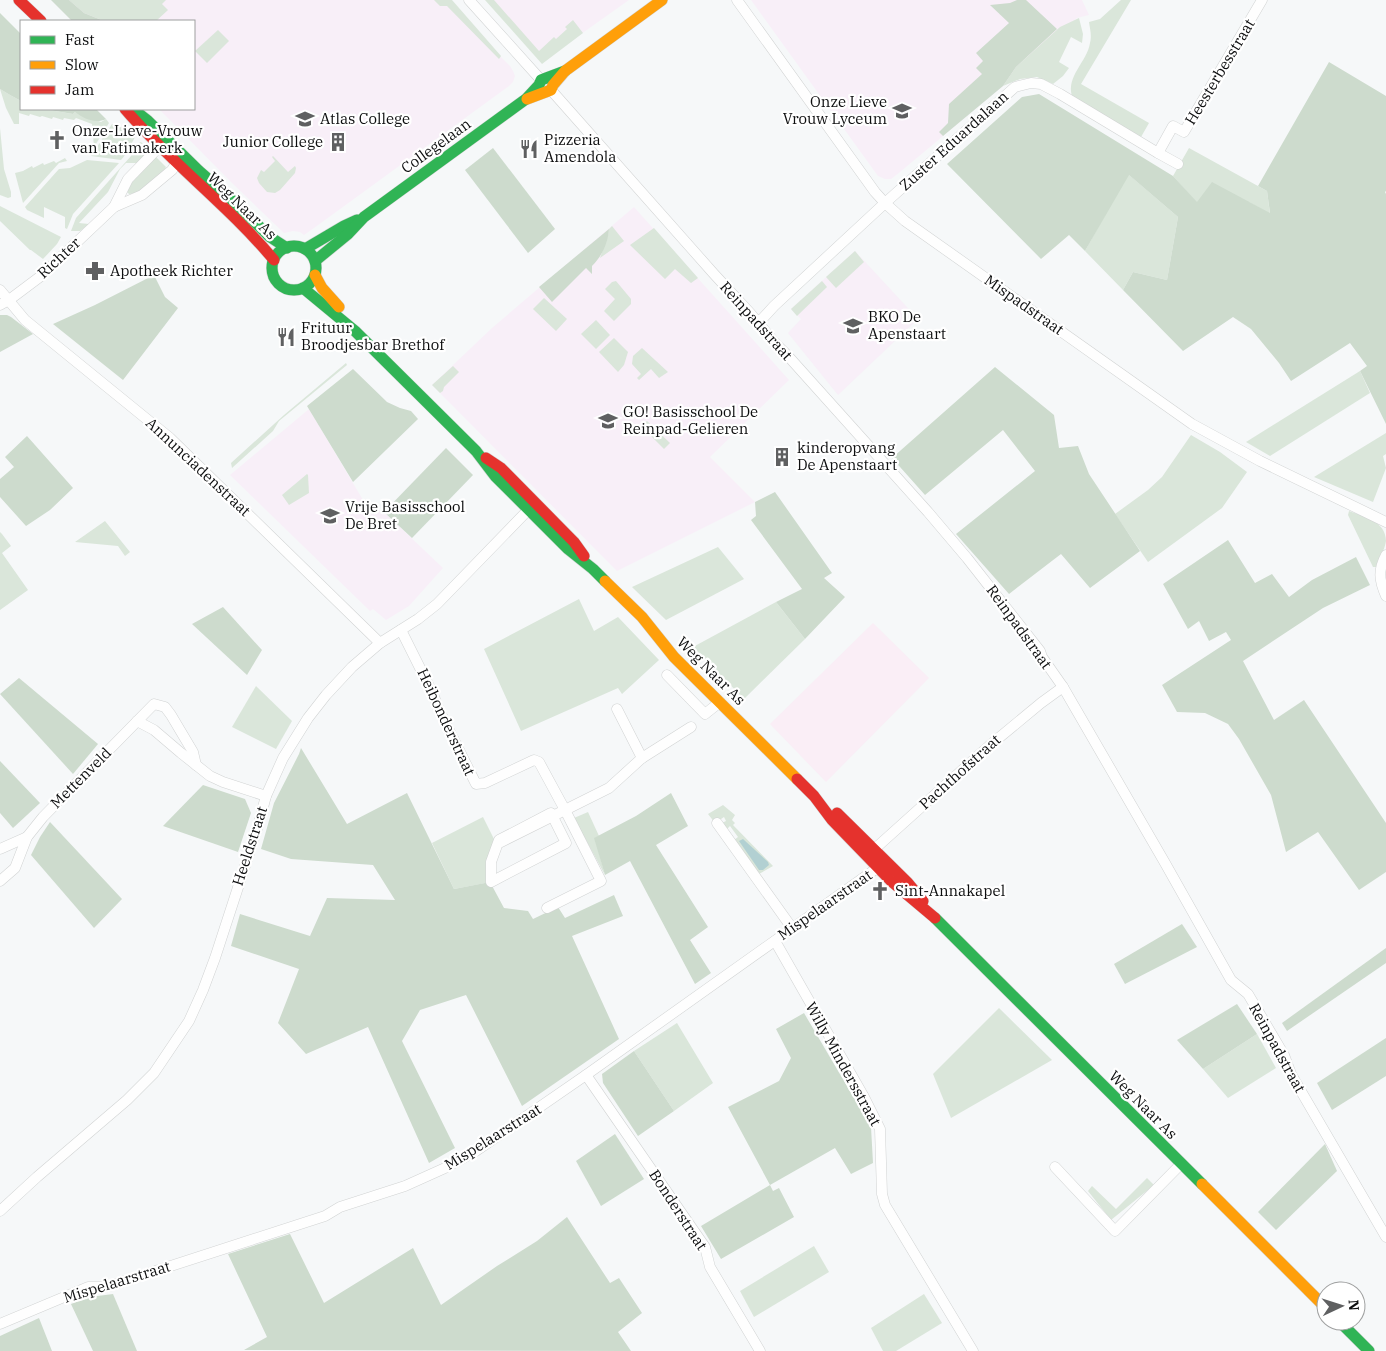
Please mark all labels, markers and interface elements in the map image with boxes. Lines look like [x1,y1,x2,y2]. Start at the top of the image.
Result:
street label: Heesterbesstraat [1180,15,1259,128]
legend [20,20,195,110]
text: Fast [65,30,95,49]
text: Slow [65,55,99,74]
text: Jam [65,80,94,99]
street label: Zuster Eduardalaan [895,86,1012,195]
place label: Onze Lieve Vrouw Lyceum [783,92,887,128]
school or university icon: Onze Lieve Vrouw Lyceum [891,100,913,122]
school or university icon: Atlas College [294,108,316,130]
place label: Atlas College [320,109,410,128]
street label: Collegelaan [397,114,475,177]
place label: Onze-Lieve-Vrouw van Fatimakerk [72,121,203,157]
church icon: Onze-Lieve-Vrouw van Fatimakerk [46,129,68,151]
place label: Pizzeria Amendola [544,130,616,166]
building icon: Junior College [327,131,349,153]
place label: Junior College [223,132,323,151]
restaurant icon: Pizzeria Amendola [518,138,540,160]
street label: Weg Naar As [204,168,281,243]
street label: Richter [33,233,84,282]
pharmacy icon: Apotheek Richter [84,260,106,282]
place label: Apotheek Richter [110,261,233,280]
street label: Mispadstraat [981,270,1068,339]
street label: Reinpadstraat [716,277,797,364]
place label: BKO De Apenstaart [868,307,946,343]
school or university icon: BKO De Apenstaart [842,315,864,337]
place label: Frituur Broodjesbar Brethof [301,318,445,354]
restaurant icon: Frituur Broodjesbar Brethof [275,326,297,348]
place label: GO! Basisschool De Reinpad-Gelieren [623,402,758,438]
school or university icon: GO! Basisschool De Reinpad-Gelieren [597,410,619,432]
street label: Annunciadenstraat [142,413,255,520]
place label: kinderopvang De Apenstaart [797,438,897,474]
building icon: kinderopvang De Apenstaart [771,446,793,468]
place label: Vrije Basisschool De Bret [345,497,465,533]
school or university icon: Vrije Basisschool De Bret [319,505,341,527]
street label: Reinpadstraat [982,581,1056,673]
street label: Weg Naar As [673,632,750,709]
street label: Heibonderstraat [413,665,480,778]
street label: Pachthofstraat [915,730,1004,813]
street label: Mettenveld [46,743,115,812]
street label: Heeldstraat [228,804,271,888]
street label: Mispelaarstraat [774,865,876,944]
church icon: Sint-Annakapel [869,880,891,902]
place label: Sint-Annakapel [895,881,1005,900]
street label: Willy Mindersstraat [802,999,885,1129]
street label: Reinpadstraat [1245,1000,1310,1096]
street label: Weg Naar As [1105,1066,1182,1143]
street label: Mispelaarstraat [441,1099,545,1174]
street label: Bonderstraat [645,1166,712,1254]
street label: Mispelaarstraat [61,1256,173,1307]
north arrow [1316,1281,1366,1331]
text: N [1345,1299,1363,1311]

